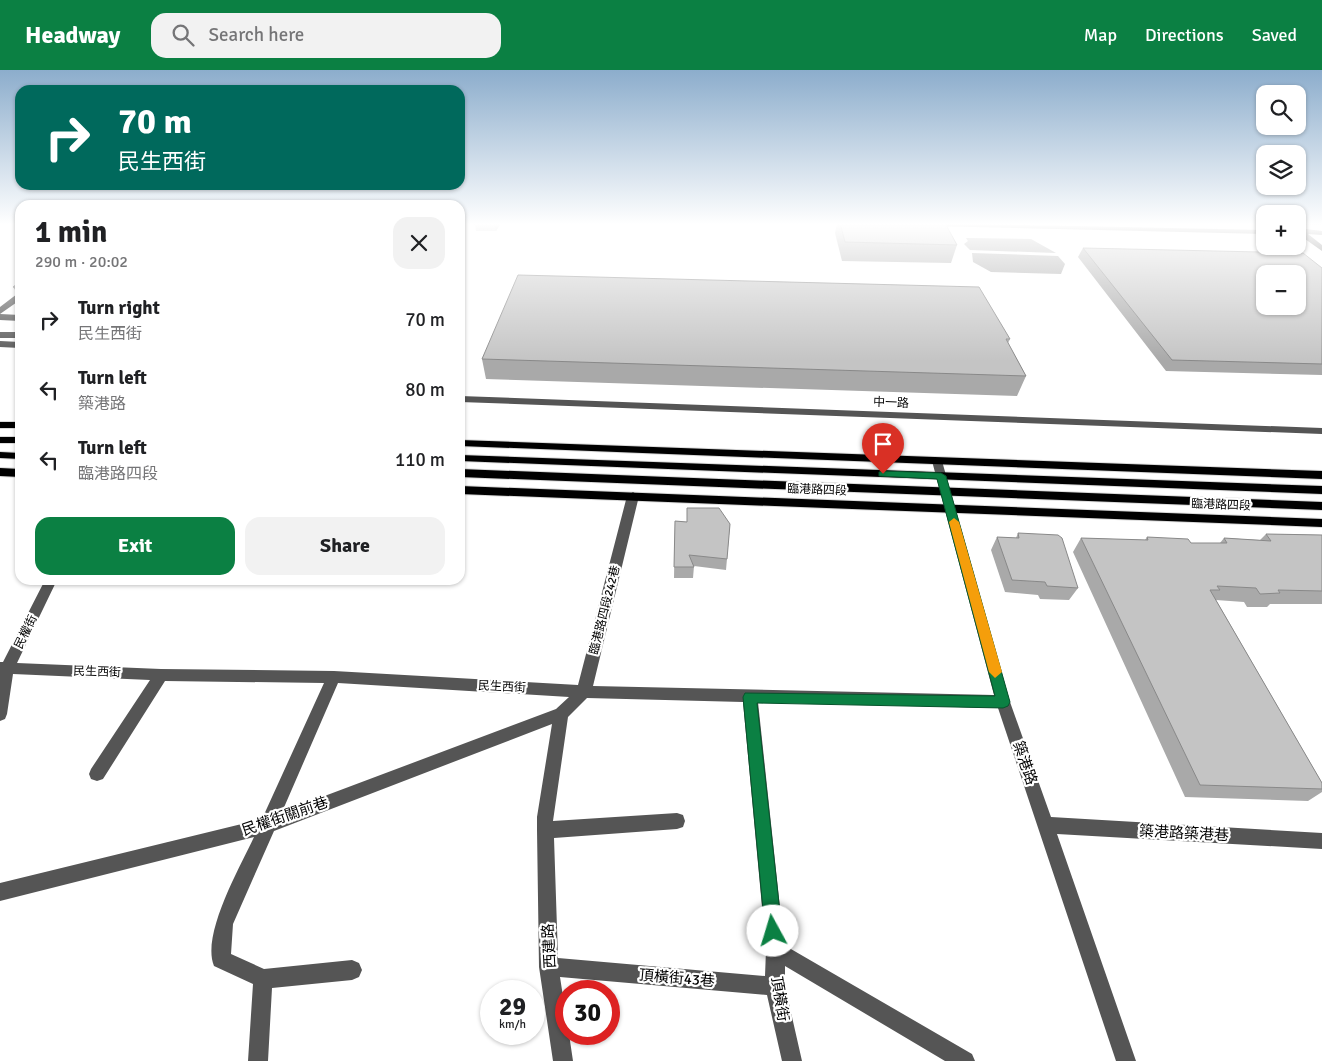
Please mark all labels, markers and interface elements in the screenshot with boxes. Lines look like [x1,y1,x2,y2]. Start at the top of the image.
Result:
search box [151,13,501,58]
text: Headway [25,20,121,50]
icon: search [169,21,197,49]
text: Search here [209,23,304,47]
text: Map [1084,24,1117,46]
text: Directions [1145,24,1224,46]
text: Saved [1252,24,1297,46]
map controls [1256,85,1306,315]
button: search [1256,85,1306,135]
text: 70 m [118,100,192,143]
icon: right [35,105,100,170]
button: layers [1256,145,1306,195]
text: 民生西街 [118,148,206,175]
button: + [1256,205,1306,255]
text: 1 min [35,214,107,251]
button: close [393,217,445,269]
text: 290 m · 20:02 [35,252,128,272]
button: − [1256,265,1306,315]
text: Turn right [78,296,160,320]
icon: right [35,306,63,334]
text: 70 m [405,308,445,332]
text: 民生西街 [78,324,142,344]
text: Turn left [78,366,147,390]
icon: left [35,376,63,404]
text: 80 m [405,378,445,402]
text: 築港路 [78,394,126,414]
street label: 中一路 [873,395,909,411]
pin [862,423,904,474]
icon: arrive [869,430,897,458]
text: Turn left [78,436,147,460]
icon: left [35,446,63,474]
text: 110 m [395,448,445,472]
text: 臨港路四段 [78,464,158,484]
street label: 臨港路四段 [787,481,847,499]
street label: 臨港路四段 [1191,496,1251,514]
button: Exit [35,517,235,575]
button: Share [245,517,445,575]
street label: 臨港路四段242巷 [587,564,623,656]
street label: 民權街 [11,613,41,651]
street label: 民生西街 [73,664,121,680]
street label: 民生西街 [478,678,526,696]
street label: 築港路 [1009,739,1041,787]
street label: 民權街關前巷 [240,793,330,839]
street label: 築港路築港巷 [1139,822,1229,844]
position arrow [746,904,798,956]
street label: 西建路 [539,923,559,969]
street label: 頂橫街43巷 [638,966,716,990]
street label: 頂橫街 [768,975,792,1023]
speed limit sign: 30 [555,980,620,1045]
text: 29 [499,991,526,1022]
text: km/h [499,1017,526,1032]

